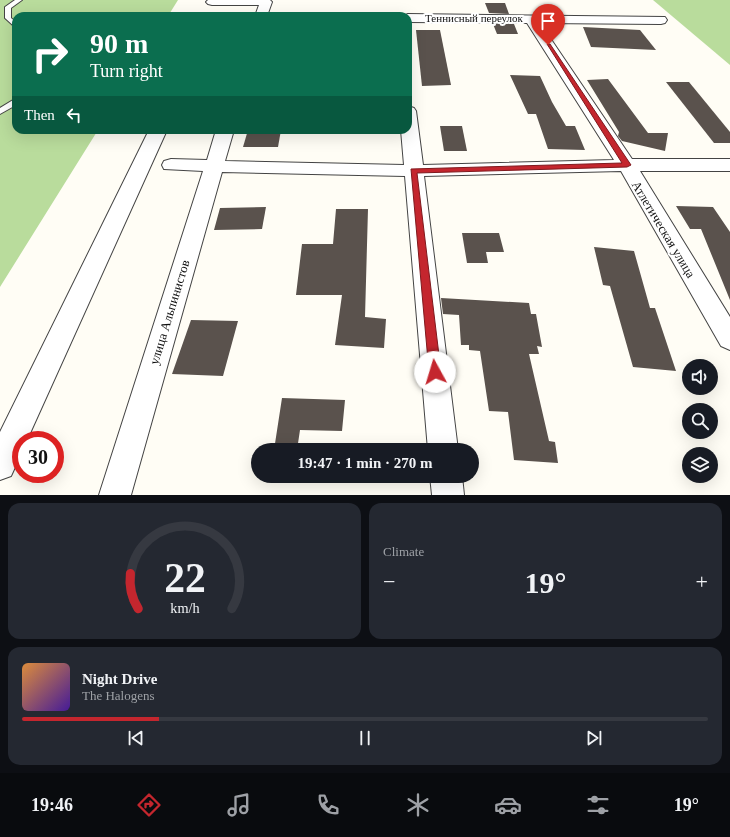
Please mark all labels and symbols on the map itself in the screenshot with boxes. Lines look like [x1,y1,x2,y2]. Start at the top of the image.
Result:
pin [531,4,565,45]
street label: Теннисный переулок [425,12,524,24]
street label: Атлетическая улица [629,178,699,281]
street label: улица Альпинистов [146,258,193,366]
position arrow [414,351,456,393]
speed limit sign: 30 [12,431,64,483]

